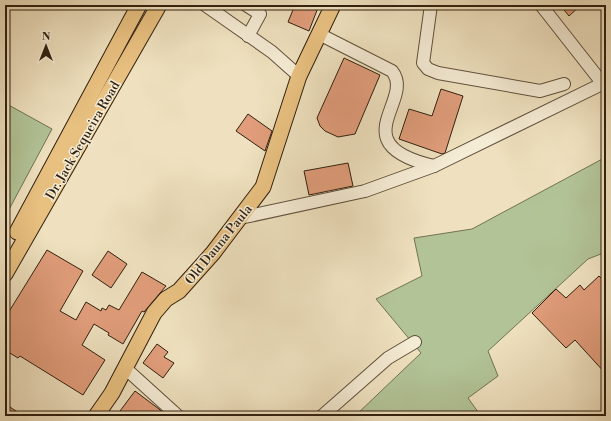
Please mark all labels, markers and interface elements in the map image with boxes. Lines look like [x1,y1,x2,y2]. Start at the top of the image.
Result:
north arrow [26,26,66,66]
text: N [42,30,51,44]
street label: Dr. Jack Sequeira Road [42,78,124,203]
street label: Old Dauna Paula [182,201,256,288]

